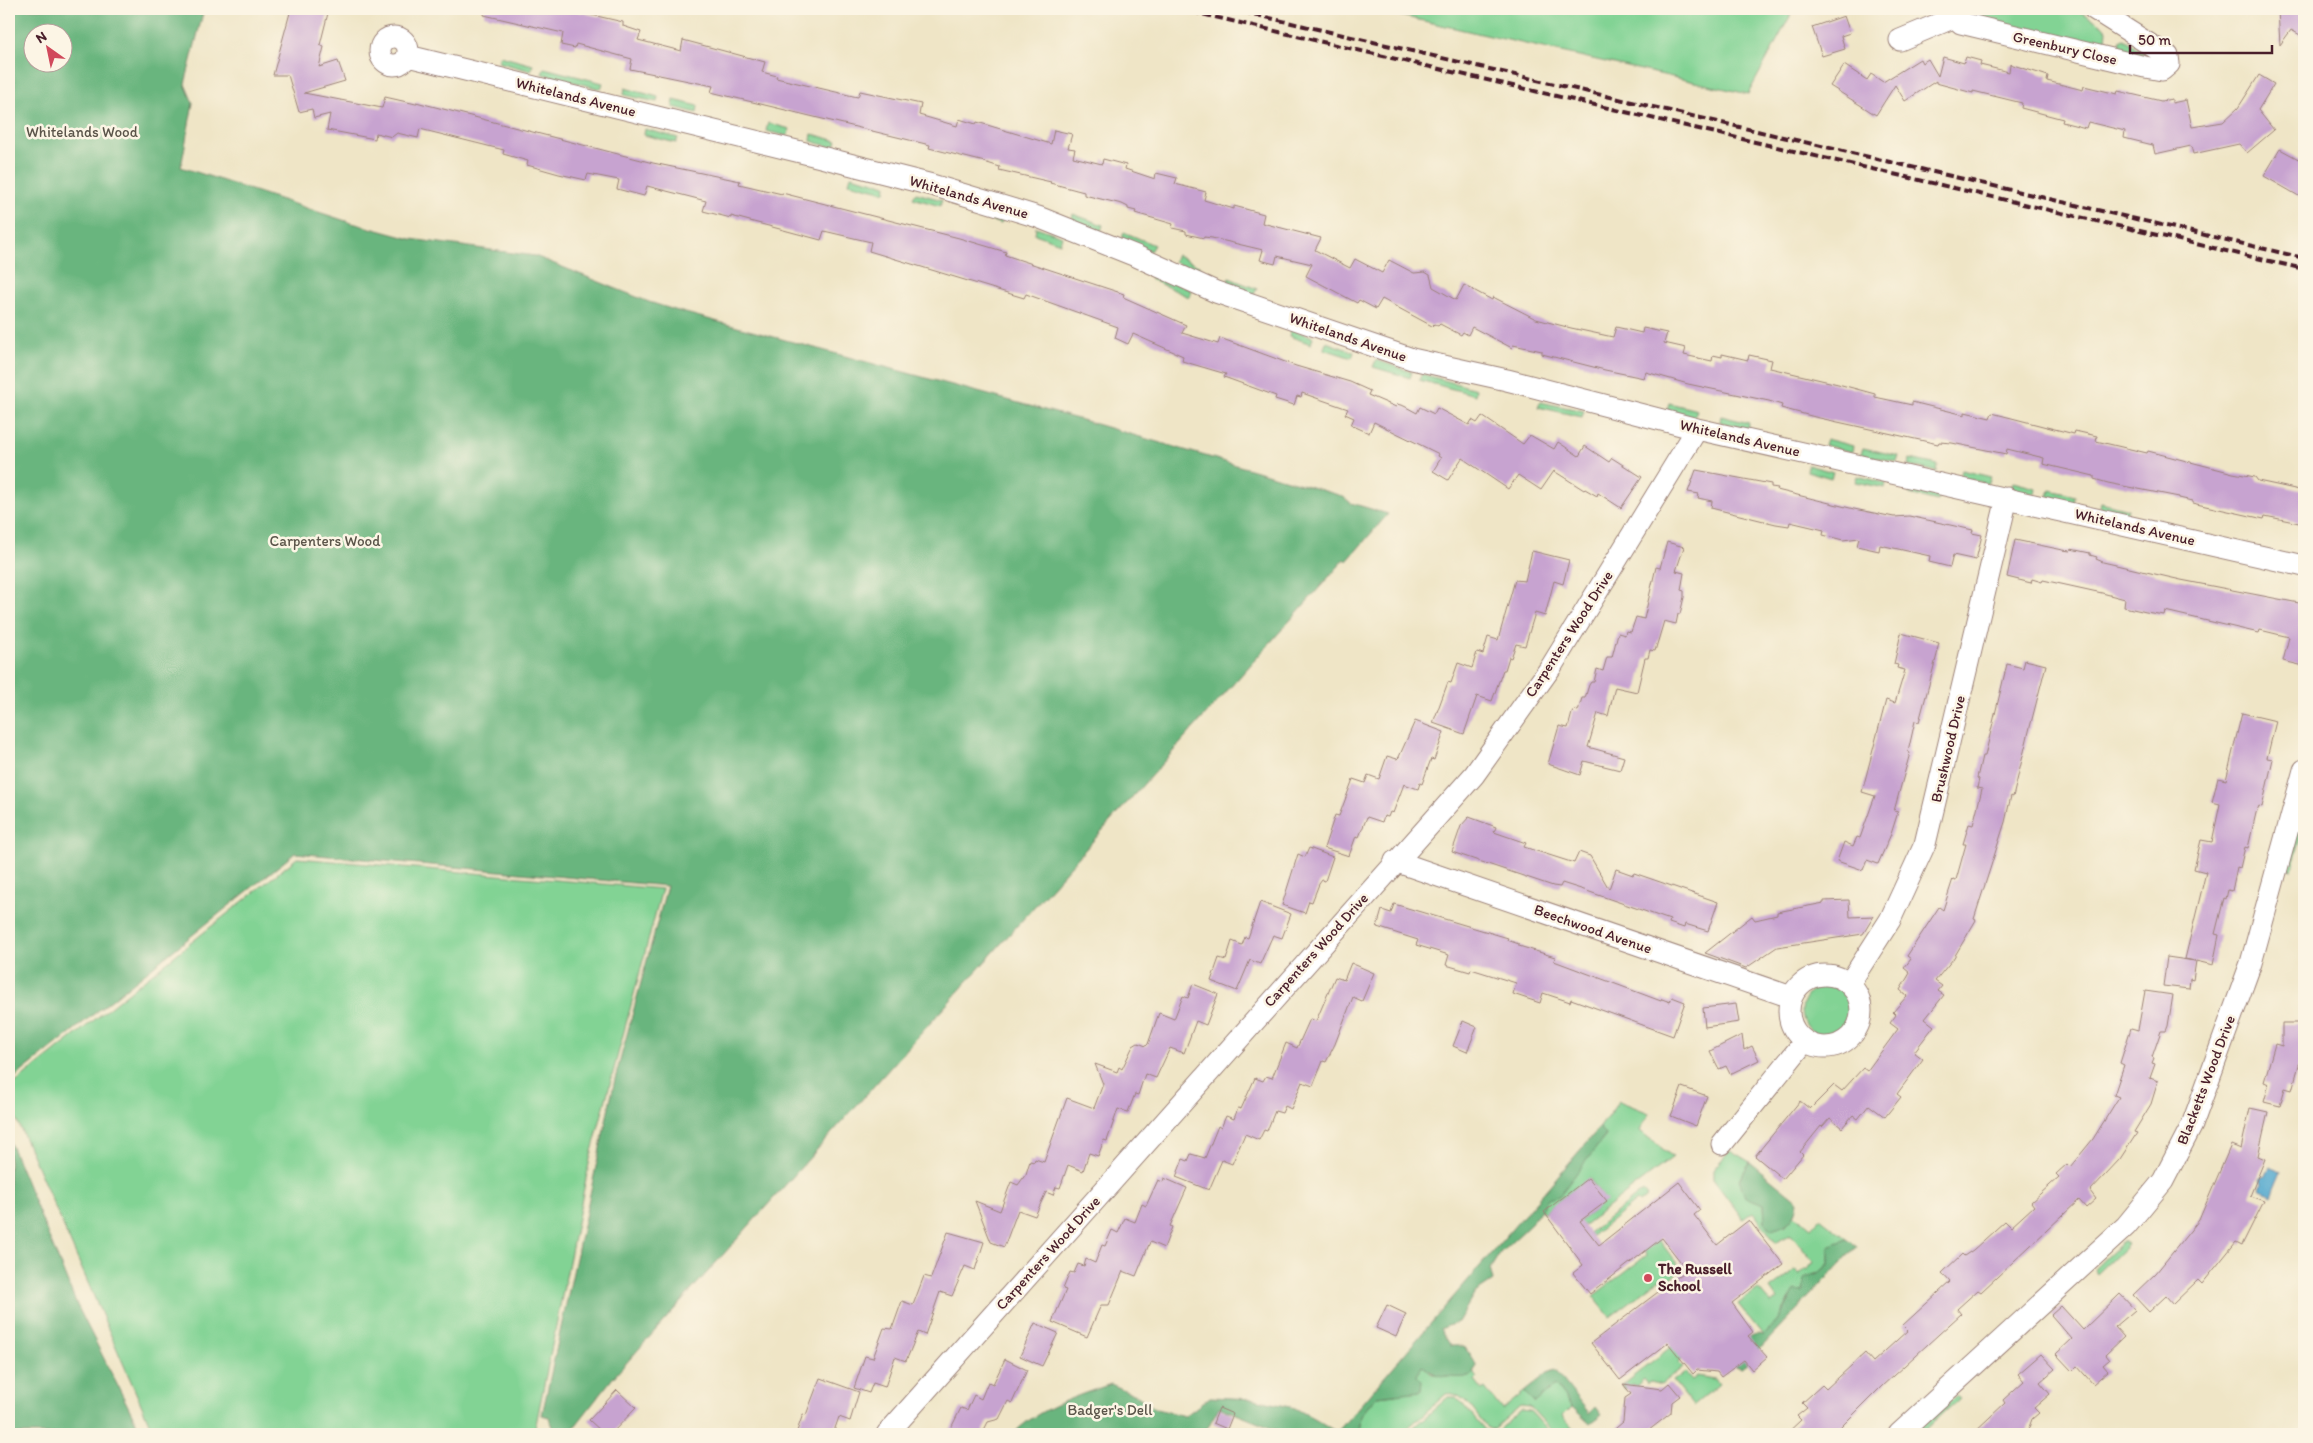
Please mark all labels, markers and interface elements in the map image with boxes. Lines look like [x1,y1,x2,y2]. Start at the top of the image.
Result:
north arrow [22,22,72,72]
scale bar [2130,22,2273,54]
street label: Greenbury Close [2011,27,2119,69]
text: N [33,28,50,47]
text: 50 m [2138,31,2171,49]
street label: Whitelands Avenue [514,73,638,121]
park label: Whitelands Wood [26,123,139,141]
street label: Whitelands Avenue [907,171,1031,223]
street label: Whitelands Avenue [1287,308,1409,366]
street label: Whitelands Avenue [1678,415,1802,461]
street label: Whitelands Avenue [2073,504,2197,550]
park label: Carpenters Wood [270,532,381,550]
street label: Carpenters Wood Drive [1521,567,1617,701]
street label: Brushwood Drive [1927,694,1969,804]
street label: Carpenters Wood Drive [1260,889,1372,1011]
street label: Beechwood Avenue [1532,900,1654,958]
street label: Blacketts Wood Drive [2173,1013,2239,1147]
street label: Carpenters Wood Drive [992,1192,1104,1314]
place label: The Russell School [1657,1260,1732,1295]
marker: The Russell School [1642,1272,1654,1284]
park label: Badger's Dell [1068,1401,1153,1419]

